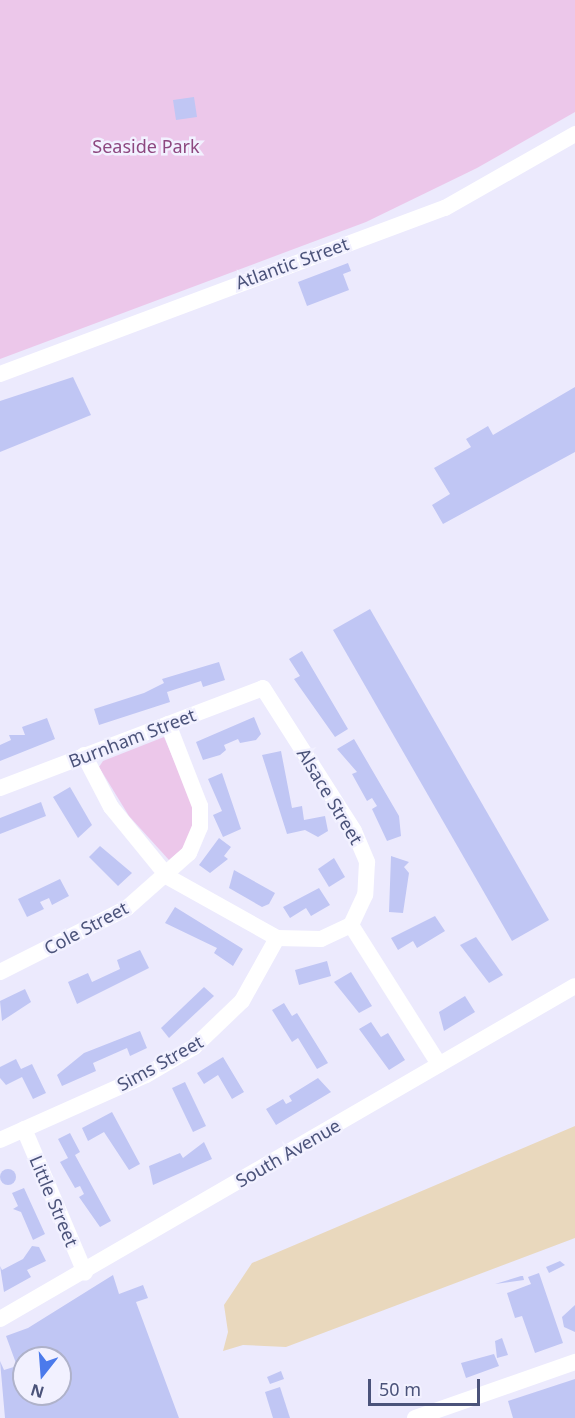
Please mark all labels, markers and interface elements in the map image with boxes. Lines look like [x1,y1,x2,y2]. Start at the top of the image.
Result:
park label: Seaside Park [92,135,200,157]
street label: Atlantic Street [233,233,351,293]
street label: Burnham Street [65,704,199,772]
street label: Alsace Street [293,744,367,848]
street label: Cole Street [40,897,132,959]
street label: Sims Street [113,1031,207,1095]
street label: South Avenue [232,1114,344,1192]
street label: Little Street [25,1152,83,1250]
north arrow [12,1346,72,1406]
scale bar [371,1367,484,1405]
text: 50 m [379,1377,421,1401]
text: N [28,1379,47,1404]

